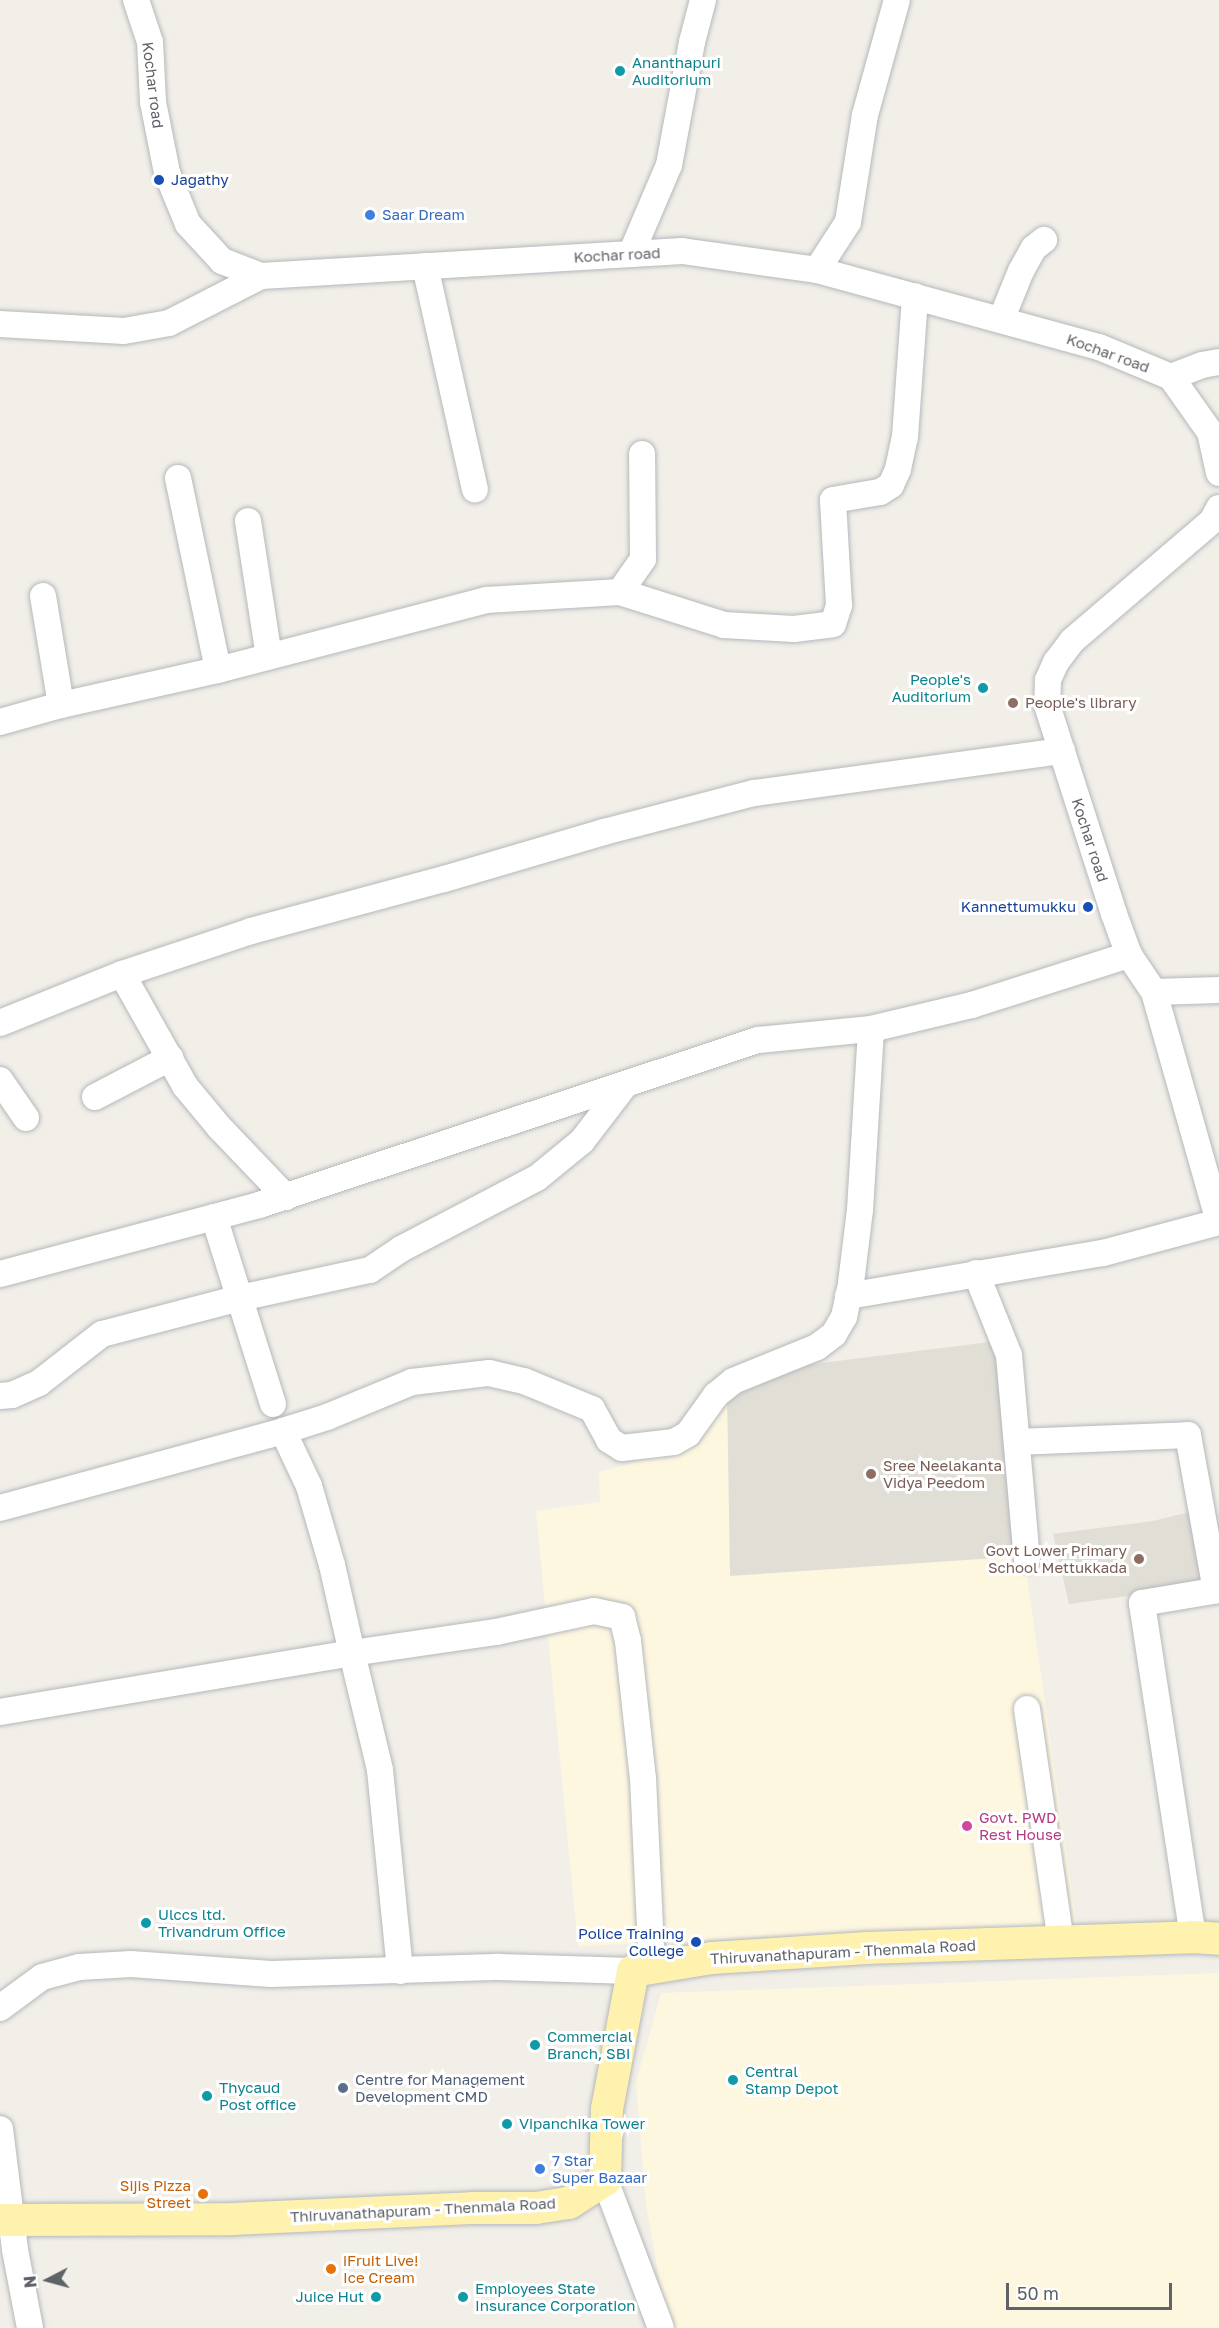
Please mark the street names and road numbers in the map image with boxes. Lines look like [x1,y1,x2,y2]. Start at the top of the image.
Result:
street label: Kochar road [139,41,167,129]
street label: Kochar road [573,244,661,266]
street label: Kochar road [1064,330,1152,376]
street label: Kochar road [1068,796,1112,884]
street label: Thiruvanathapuram - Thenmala Road [710,1936,976,1968]
street label: Thiruvanathapuram - Thenmala Road [290,2194,556,2226]

